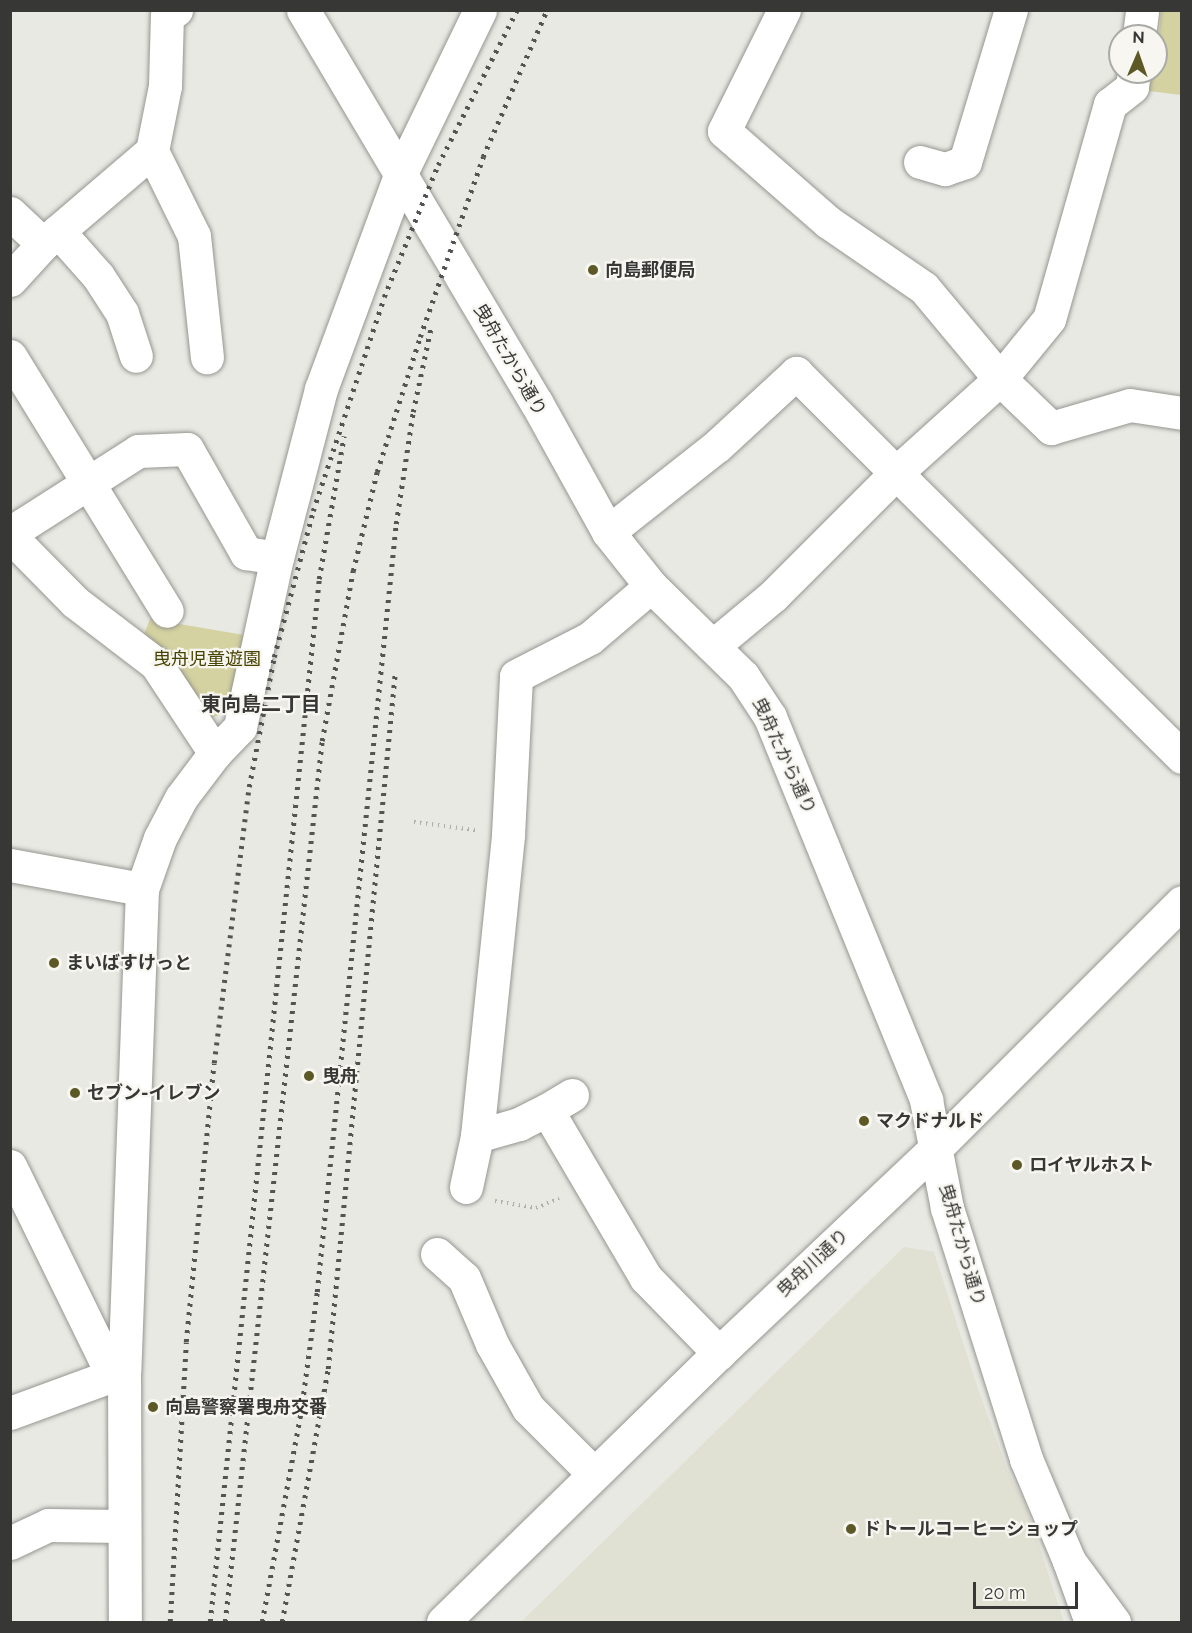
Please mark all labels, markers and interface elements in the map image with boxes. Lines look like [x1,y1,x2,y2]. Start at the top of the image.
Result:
north arrow [1108,24,1168,84]
text: N [1132,28,1145,47]
place label: 向島郵便局 [605,259,695,281]
marker: 向島郵便局 [586,263,600,277]
street label: 曳舟たから通り [469,300,551,420]
park label: 曳舟児童遊園 [153,648,261,670]
district label: 東向島二丁目 [201,692,321,716]
street label: 曳舟たから通り [748,694,820,818]
place label: まいばすけっと [66,952,192,974]
marker: まいばすけっと [47,956,61,970]
place label: 曳舟 [322,1065,358,1087]
marker: 曳舟 [300,1067,318,1085]
place label: セブン-イレブン [87,1082,221,1104]
marker: セブン-イレブン [68,1086,82,1100]
place label: マクドナルド [876,1110,984,1132]
marker: マクドナルド [857,1114,871,1128]
place label: ロイヤルホスト [1029,1154,1155,1176]
marker: ロイヤルホスト [1010,1158,1024,1172]
street label: 曳舟たから通り [934,1181,990,1309]
street label: 曳舟川通り [773,1224,853,1302]
place label: 向島警察署曳舟交番 [165,1396,327,1418]
marker: 向島警察署曳舟交番 [146,1400,160,1414]
place label: ドトールコーヒーショップ [863,1518,1079,1540]
marker: ドトールコーヒーショップ [844,1522,858,1536]
scale bar [976,1570,1081,1608]
text: 20 m [984,1582,1026,1603]

